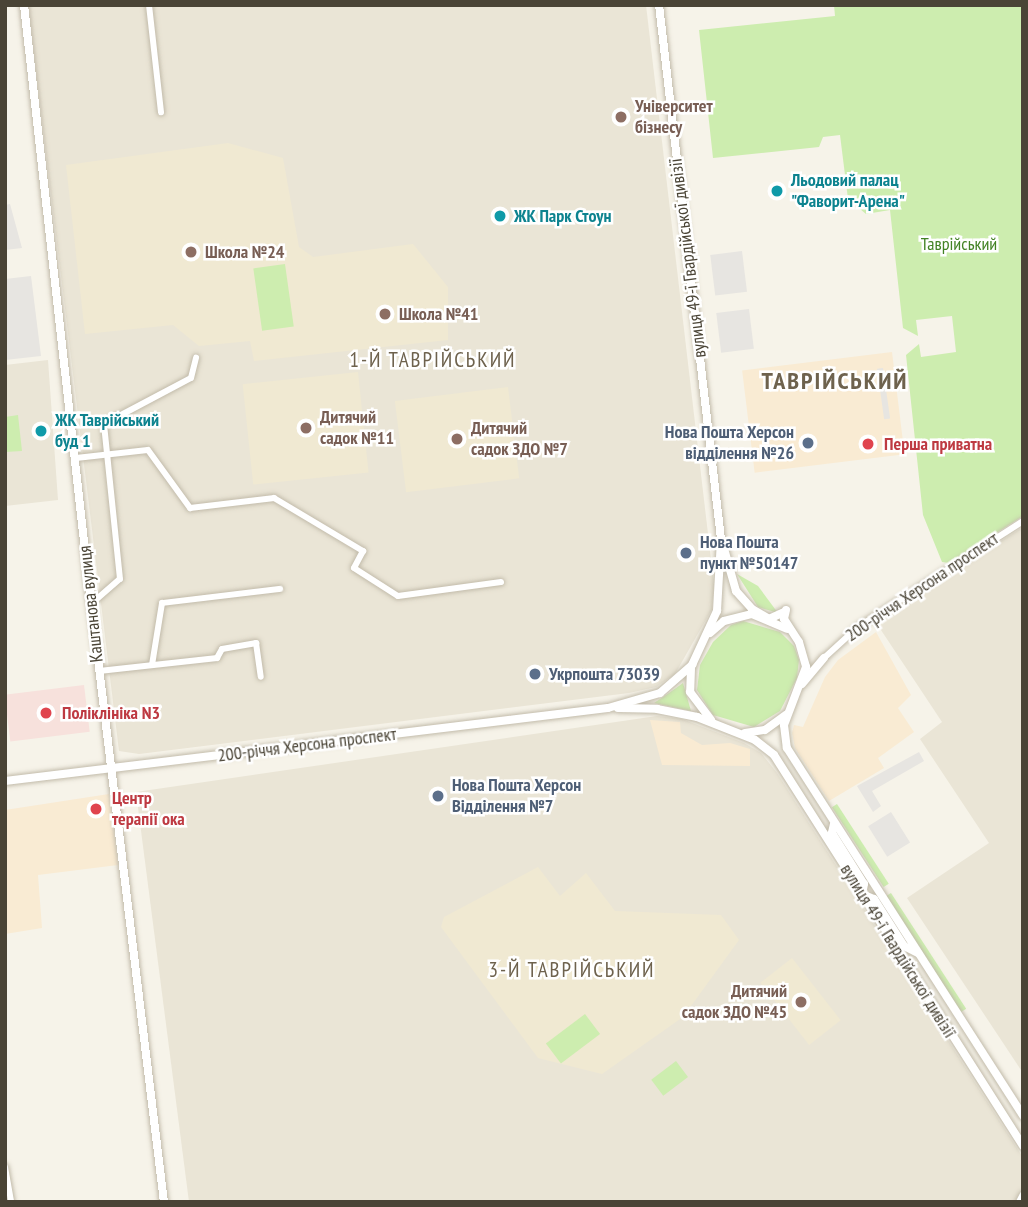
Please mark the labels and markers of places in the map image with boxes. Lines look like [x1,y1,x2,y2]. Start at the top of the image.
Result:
place label: Університет бізнесу [635,96,713,138]
marker: Університет бізнесу [613,109,629,125]
place label: Льодовий палац "Фаворит-Арена" [791,170,905,212]
marker: Льодовий палац "Фаворит-Арена" [769,183,785,199]
place label: ЖК Парк Стоун [514,205,612,227]
marker: ЖК Парк Стоун [492,208,508,224]
place label: Школа №24 [205,241,284,263]
marker: Школа №24 [183,244,199,260]
place label: Школа №41 [399,303,478,325]
marker: Школа №41 [377,306,393,322]
place label: Дитячий садок №11 [320,407,394,450]
place label: ЖК Таврійський буд 1 [55,410,160,452]
place label: Дитячий садок ЗДО №7 [471,418,568,460]
marker: Дитячий садок №11 [298,420,314,436]
place label: Нова Пошта Херсон відділення №26 [665,422,794,464]
marker: ЖК Таврійський буд 1 [33,423,49,439]
marker: Дитячий садок ЗДО №7 [449,431,465,447]
place label: Перша приватна [884,433,992,455]
marker: Перша приватна [858,434,878,454]
marker: Нова Пошта Херсон відділення №26 [800,435,816,451]
place label: Нова Пошта пункт №50147 [700,532,799,574]
marker: Нова Пошта пункт №50147 [678,545,694,561]
place label: Укрпошта 73039 [549,663,660,685]
marker: Укрпошта 73039 [527,666,543,682]
place label: Поліклініка N3 [62,702,160,724]
marker: Поліклініка N3 [36,703,56,723]
place label: Нова Пошта Херсон Відділення №7 [452,775,581,818]
place label: Центр терапії ока [112,788,185,830]
marker: Нова Пошта Херсон Відділення №7 [430,788,446,804]
marker: Центр терапії ока [86,799,106,819]
place label: Дитячий садок ЗДО №45 [681,981,787,1024]
marker: Дитячий садок ЗДО №45 [793,994,809,1010]

